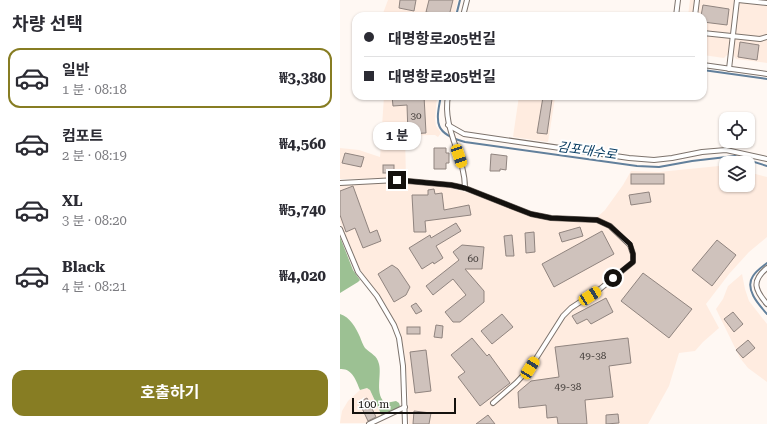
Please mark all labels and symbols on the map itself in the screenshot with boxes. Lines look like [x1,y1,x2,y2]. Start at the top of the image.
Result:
house number: 30 [410,110,422,121]
callout: 1 분 [373,122,421,150]
water label: 김포대수로 [556,139,619,162]
car [449,143,469,169]
route end [388,171,406,189]
house number: 60 [467,253,479,264]
route start [604,269,622,287]
car [577,284,603,308]
house number: 49-38 [580,350,607,361]
car [519,355,541,381]
house number: 49-38 [555,381,582,392]
scale bar [352,396,456,415]

